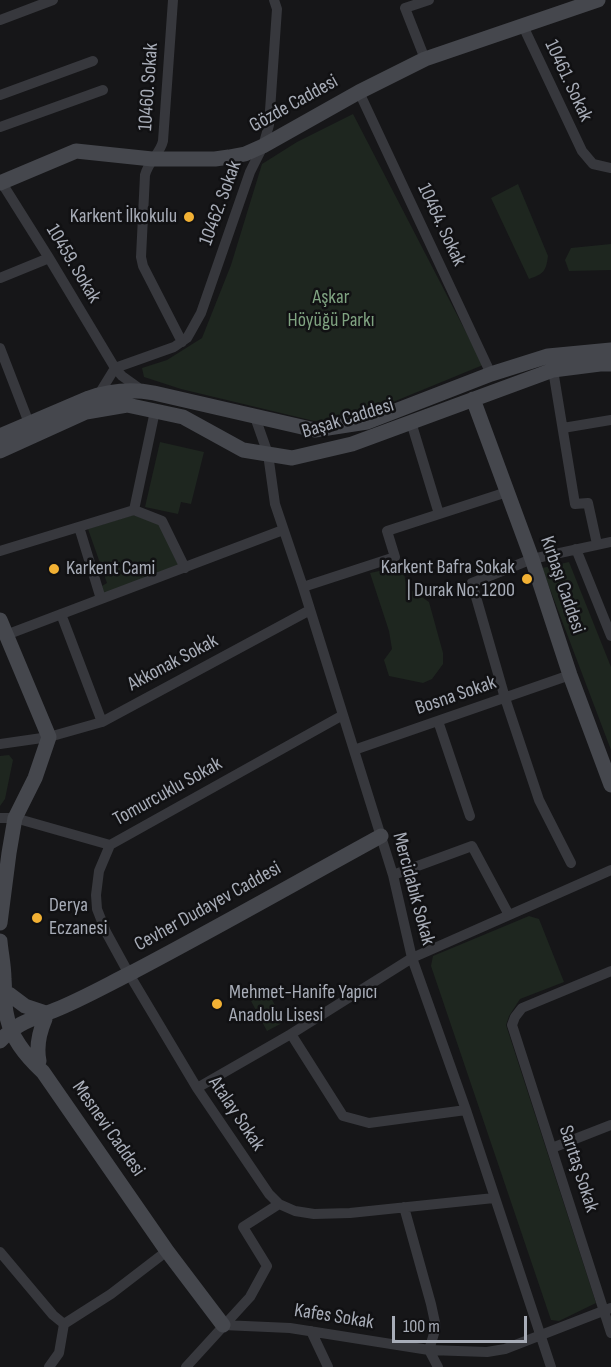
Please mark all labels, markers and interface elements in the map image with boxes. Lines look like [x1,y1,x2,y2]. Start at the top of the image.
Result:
street label: 10461. Sokak [539,36,597,126]
street label: 10460. Sokak [134,42,164,132]
street label: Gözde Caddesi [246,70,342,138]
street label: 10462. Sokak [195,157,247,249]
street label: 10464. Sokak [411,180,471,270]
place label: Karkent İlkokulu [70,205,177,229]
marker: Karkent İlkokulu [182,210,196,224]
street label: 10459. Sokak [40,220,106,308]
park label: Aşkar Höyüğü Parkı [288,286,374,333]
street label: Başak Caddesi [299,394,397,444]
street label: Kırbaşı Caddesi [534,533,590,637]
place label: Karkent Bafra Sokak | Durak No: 1200 [381,556,515,603]
place label: Karkent Cami [66,557,155,581]
marker: Karkent Cami [47,562,61,576]
marker: Karkent Bafra Sokak | Durak No: 1200 [520,572,534,586]
street label: Akkonak Sokak [124,629,222,697]
street label: Bosna Sokak [413,671,499,721]
street label: Tomurcuklu Sokak [109,752,227,832]
street label: Mercidabık Sokak [386,830,440,948]
street label: Cevher Dudayev Caddesi [131,857,285,957]
place label: Derya Eczanesi [49,894,107,941]
marker: Derya Eczanesi [30,911,44,925]
place label: Mehmet-Hanife Yapıcı Anadolu Lisesi [229,981,377,1028]
marker: Mehmet-Hanife Yapıcı Anadolu Lisesi [210,997,224,1011]
street label: Atalay Sokak [202,1072,270,1156]
street label: Mesnevi Caddesi [66,1077,150,1181]
street label: Sarıtaş Sokak [553,1123,603,1215]
street label: Kafes Sokak [293,1299,375,1335]
scale bar [395,1304,530,1342]
text: 100 m [403,1316,440,1337]

